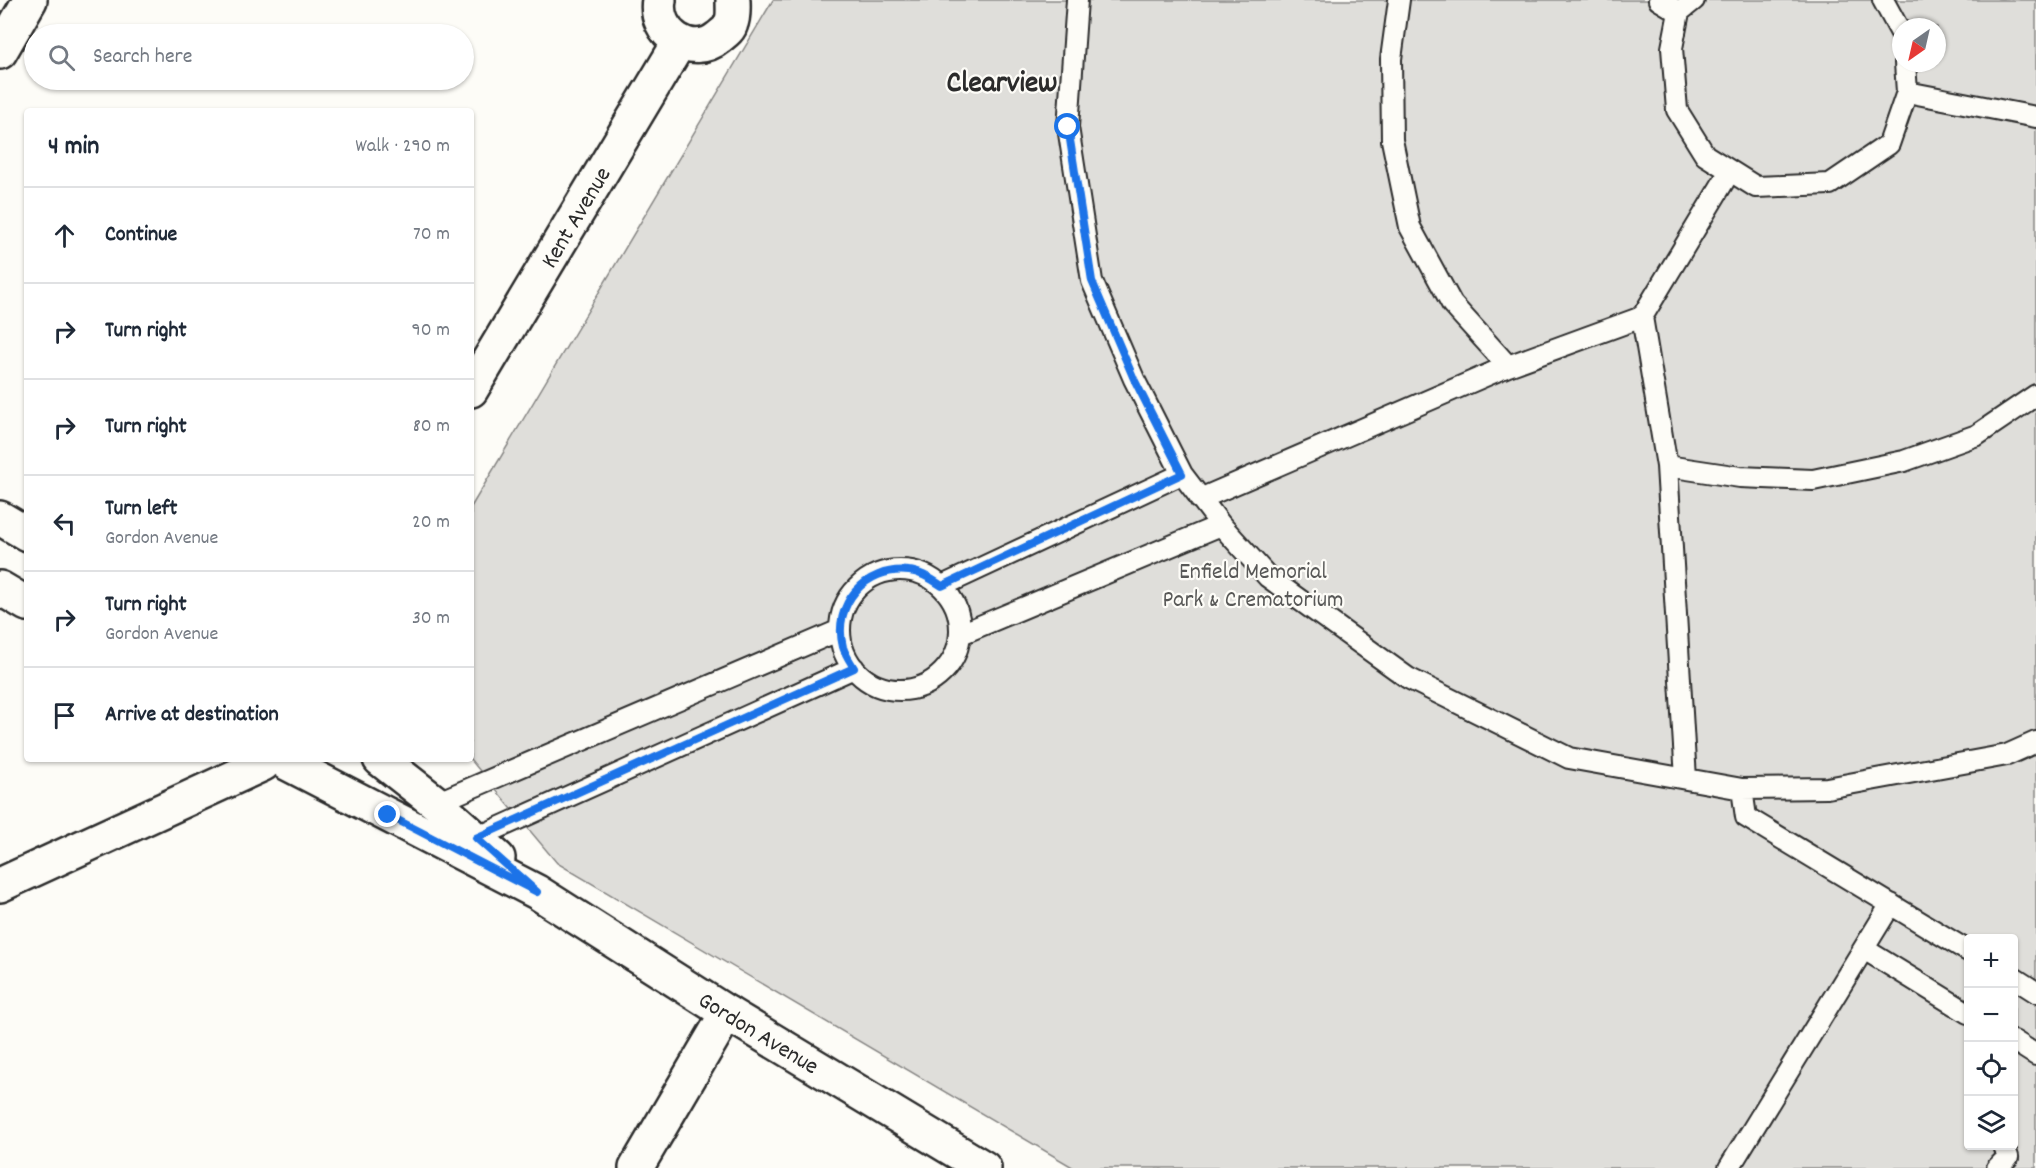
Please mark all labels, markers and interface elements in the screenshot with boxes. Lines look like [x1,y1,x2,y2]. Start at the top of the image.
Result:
north arrow [1892,18,1946,72]
search box [24,24,474,90]
icon: search [45,41,78,74]
text: Search here [93,42,192,73]
district label: Clearview [947,64,1057,107]
route start [1054,113,1080,139]
text: 4 min [48,129,99,166]
text: Walk · 290 m [355,133,450,161]
street label: Kent Avenue [534,161,621,275]
icon: ahead [48,219,81,252]
text: Continue [105,220,177,251]
text: 70 m [413,221,450,249]
icon: right [48,315,81,348]
text: Turn right [105,316,187,347]
text: 90 m [412,317,450,345]
icon: right [48,411,81,444]
text: Turn right [105,412,187,443]
text: 80 m [413,413,450,441]
text: Turn left [105,494,177,525]
icon: left [48,507,81,540]
text: 20 m [412,509,450,537]
text: Gordon Avenue [105,525,218,553]
park label: Enfield Memorial Park & Crematorium [1162,556,1344,618]
text: Turn right [105,590,187,621]
icon: right [48,603,81,636]
text: 30 m [412,605,450,633]
text: Gordon Avenue [105,621,218,649]
icon: arrive [48,699,81,732]
text: Arrive at destination [105,700,279,731]
route end [374,801,400,827]
map controls [1964,934,2018,1150]
button: + [1964,934,2018,988]
street label: Gordon Avenue [690,985,824,1085]
button: − [1964,988,2018,1042]
button: locate [1964,1042,2018,1096]
button: layers [1964,1096,2018,1150]

